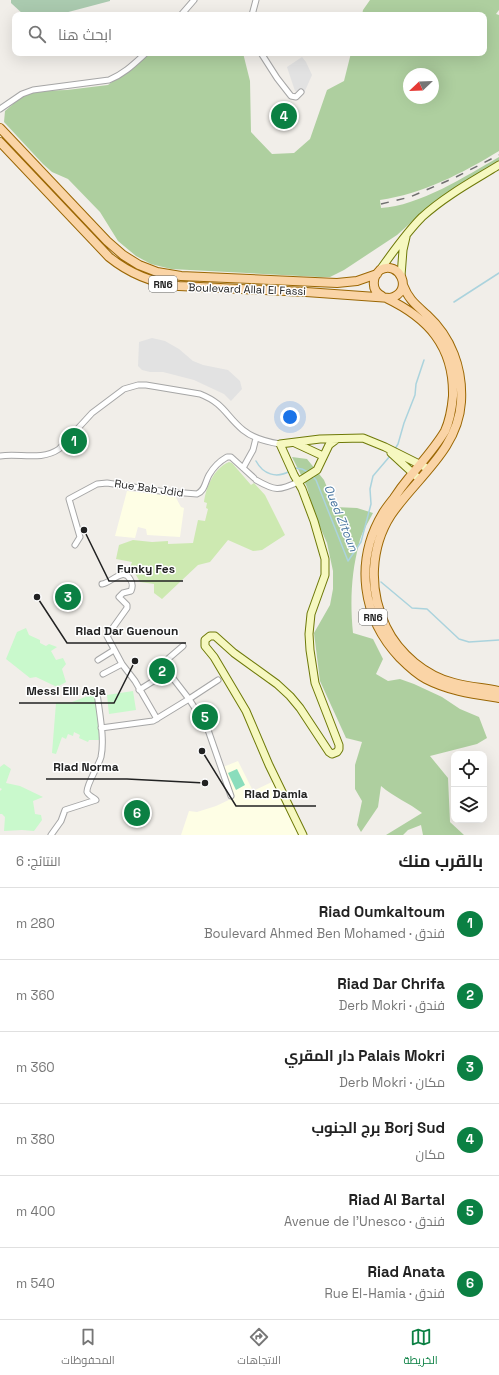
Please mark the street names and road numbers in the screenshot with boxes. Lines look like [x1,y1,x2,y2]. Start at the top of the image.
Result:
road number: RN6 [149,276,177,292]
street label: Boulevard Allal El Fassi [188,280,306,298]
street label: Rue Bab Jdid [114,476,184,500]
road number: RN6 [359,609,387,625]

